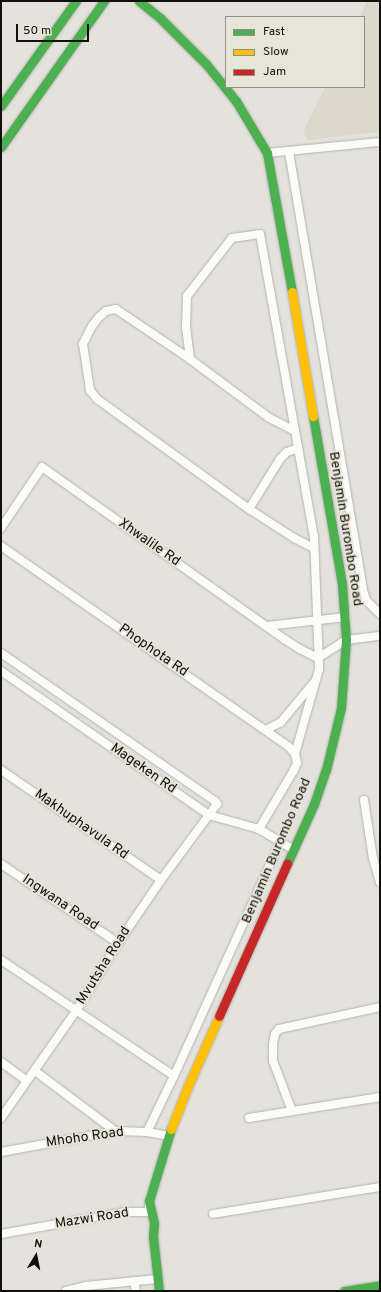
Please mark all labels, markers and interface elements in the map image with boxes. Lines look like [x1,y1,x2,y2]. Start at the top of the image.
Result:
scale bar [18,16,91,42]
legend [225,16,365,88]
text: 50 m [23,23,51,39]
text: Fast [263,24,285,40]
text: Slow [263,44,289,60]
text: Jam [263,64,286,80]
street label: Benjamin Burombo Road [324,450,366,608]
street label: Xhwalile Rd [115,516,183,570]
street label: Phophota Rd [115,621,191,681]
street label: Mageken Rd [107,740,179,798]
street label: Benjamin Burombo Road [239,776,315,926]
street label: Makhuphavula Rd [31,786,131,864]
street label: Ingwana Road [19,871,101,935]
street label: Mvutsha Road [73,924,135,1008]
street label: Mhoho Road [45,1124,125,1152]
street label: Mazwi Road [54,1205,130,1233]
north arrow [16,1236,56,1276]
text: N [33,1237,43,1252]

